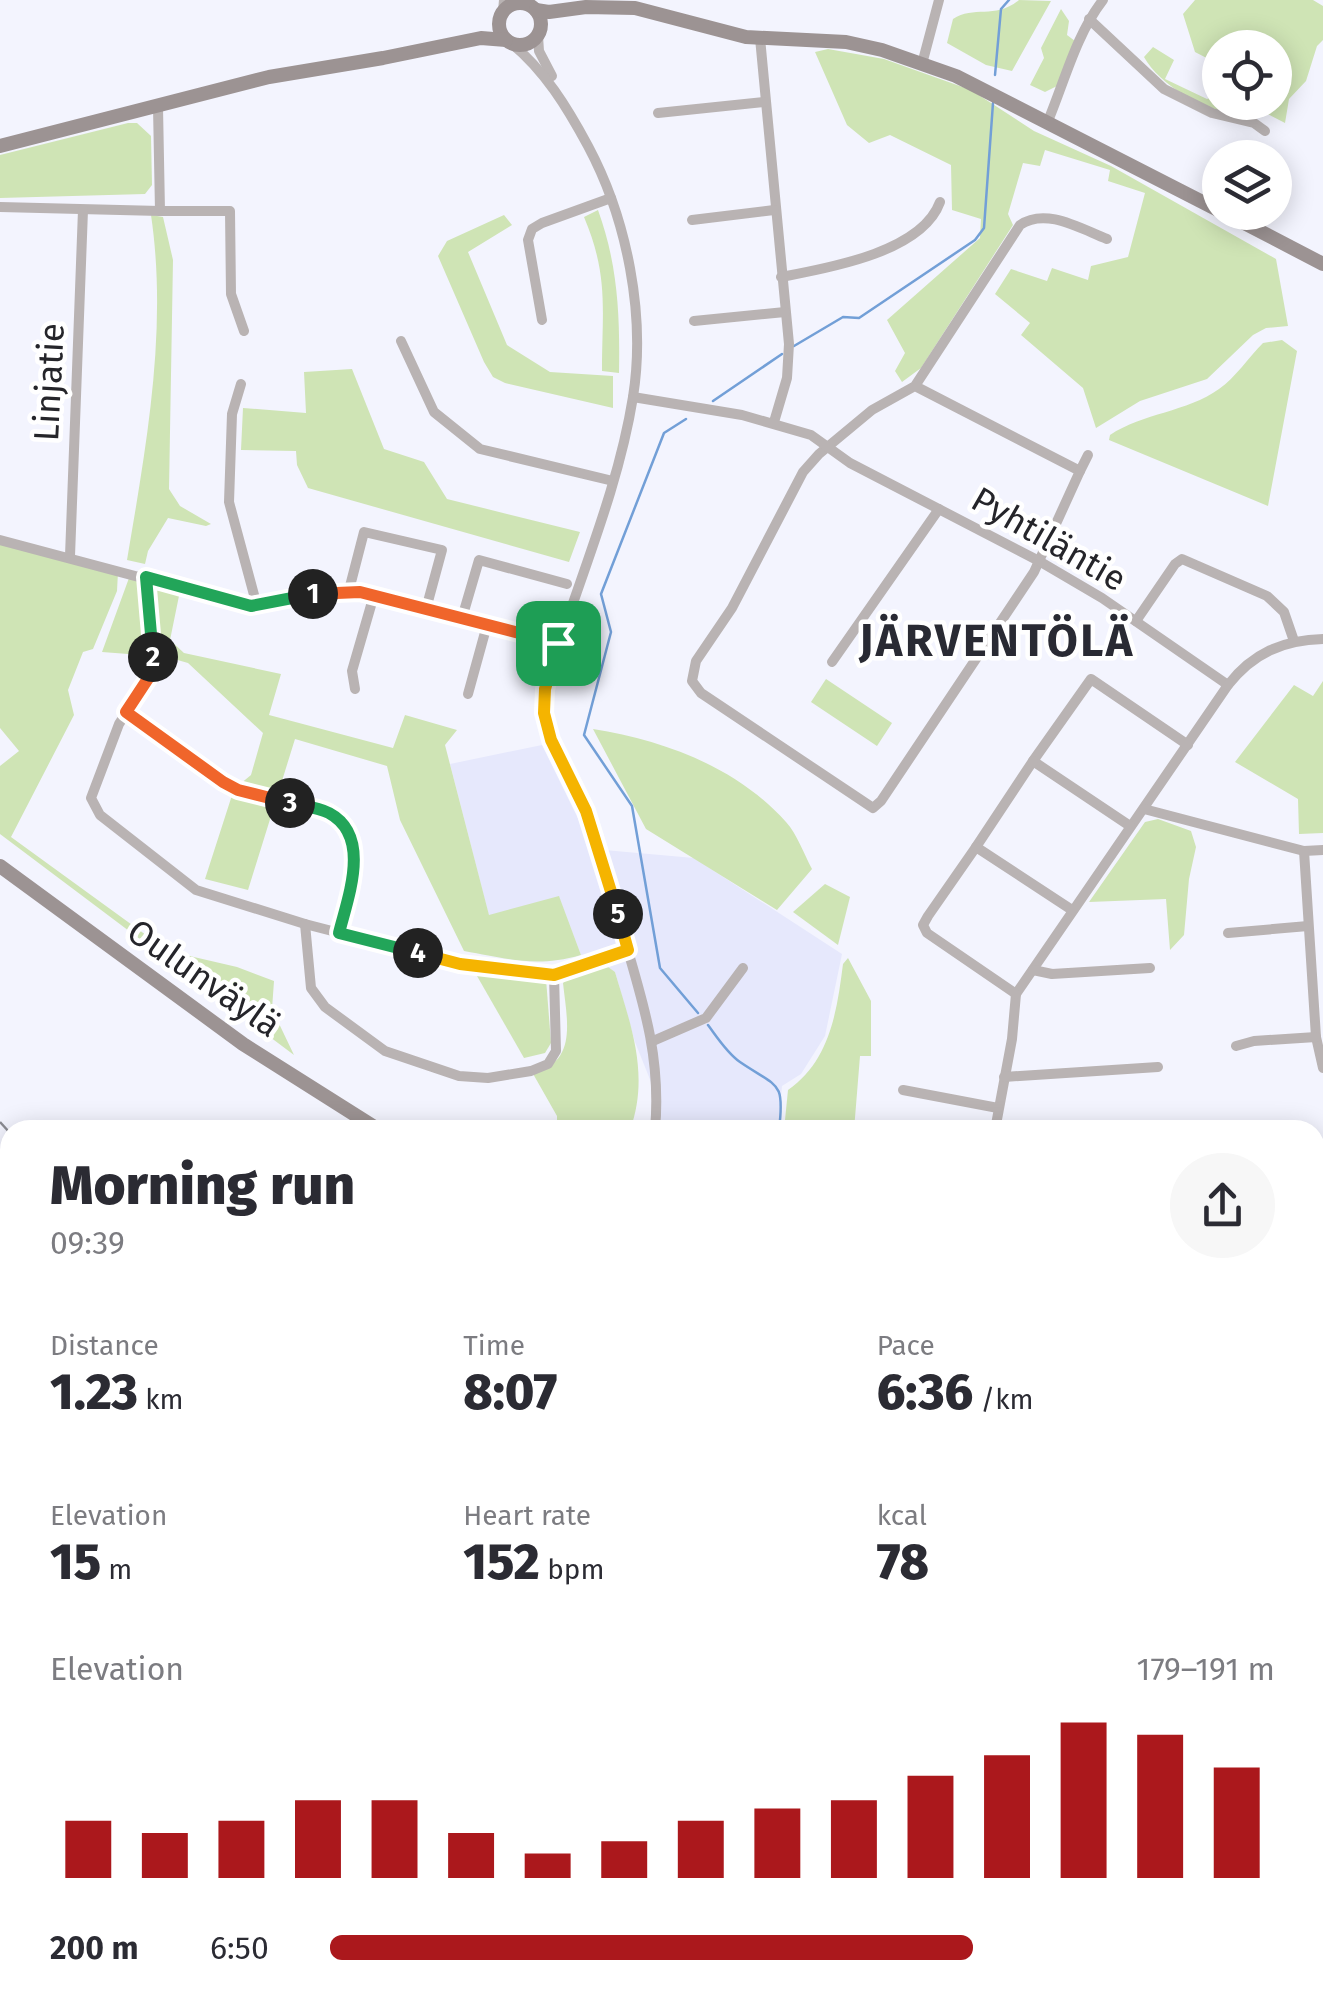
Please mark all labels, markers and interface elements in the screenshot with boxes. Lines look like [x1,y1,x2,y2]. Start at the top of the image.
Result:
map controls [1202,30,1292,230]
button: locate [1202,30,1292,120]
button: layers [1202,140,1292,230]
street label: Linjatie [25,322,73,442]
street label: Pyhtiläntie [964,478,1134,600]
pin: 1 [288,569,338,619]
text: 1 [307,577,320,610]
pin [516,601,601,686]
district label: JÄRVENTÖLÄ [858,613,1135,668]
icon: arrive [531,616,586,671]
pin: 2 [128,632,178,682]
text: 2 [146,640,160,673]
pin: 3 [265,778,315,828]
text: 3 [283,786,297,819]
pin: 5 [593,889,643,939]
text: 5 [610,897,626,930]
street label: Oulunväylä [119,910,289,1046]
pin: 4 [393,928,443,978]
text: 4 [410,936,426,969]
text: Morning run [50,1153,355,1219]
button: share [1170,1153,1275,1258]
text: 09:39 [50,1224,125,1262]
text: Distance [50,1329,159,1362]
text: Time [463,1329,525,1362]
text: Pace [877,1329,935,1362]
text: 1.23 [50,1362,138,1422]
text: 8:07 [463,1362,557,1422]
text: 6:36 [877,1362,973,1422]
text: km [138,1383,184,1416]
text: /km [973,1383,1033,1416]
text: Elevation [50,1499,167,1532]
text: Heart rate [463,1499,591,1532]
text: kcal [877,1499,927,1532]
text: 15 [50,1532,101,1592]
text: 152 [463,1532,540,1592]
text: 78 [877,1532,929,1592]
text: m [101,1553,132,1586]
text: bpm [540,1553,604,1586]
text: Elevation [50,1650,184,1688]
text: 179–191 m [1137,1650,1275,1688]
text: 200 m [50,1929,139,1967]
text: 6:50 [210,1929,269,1967]

